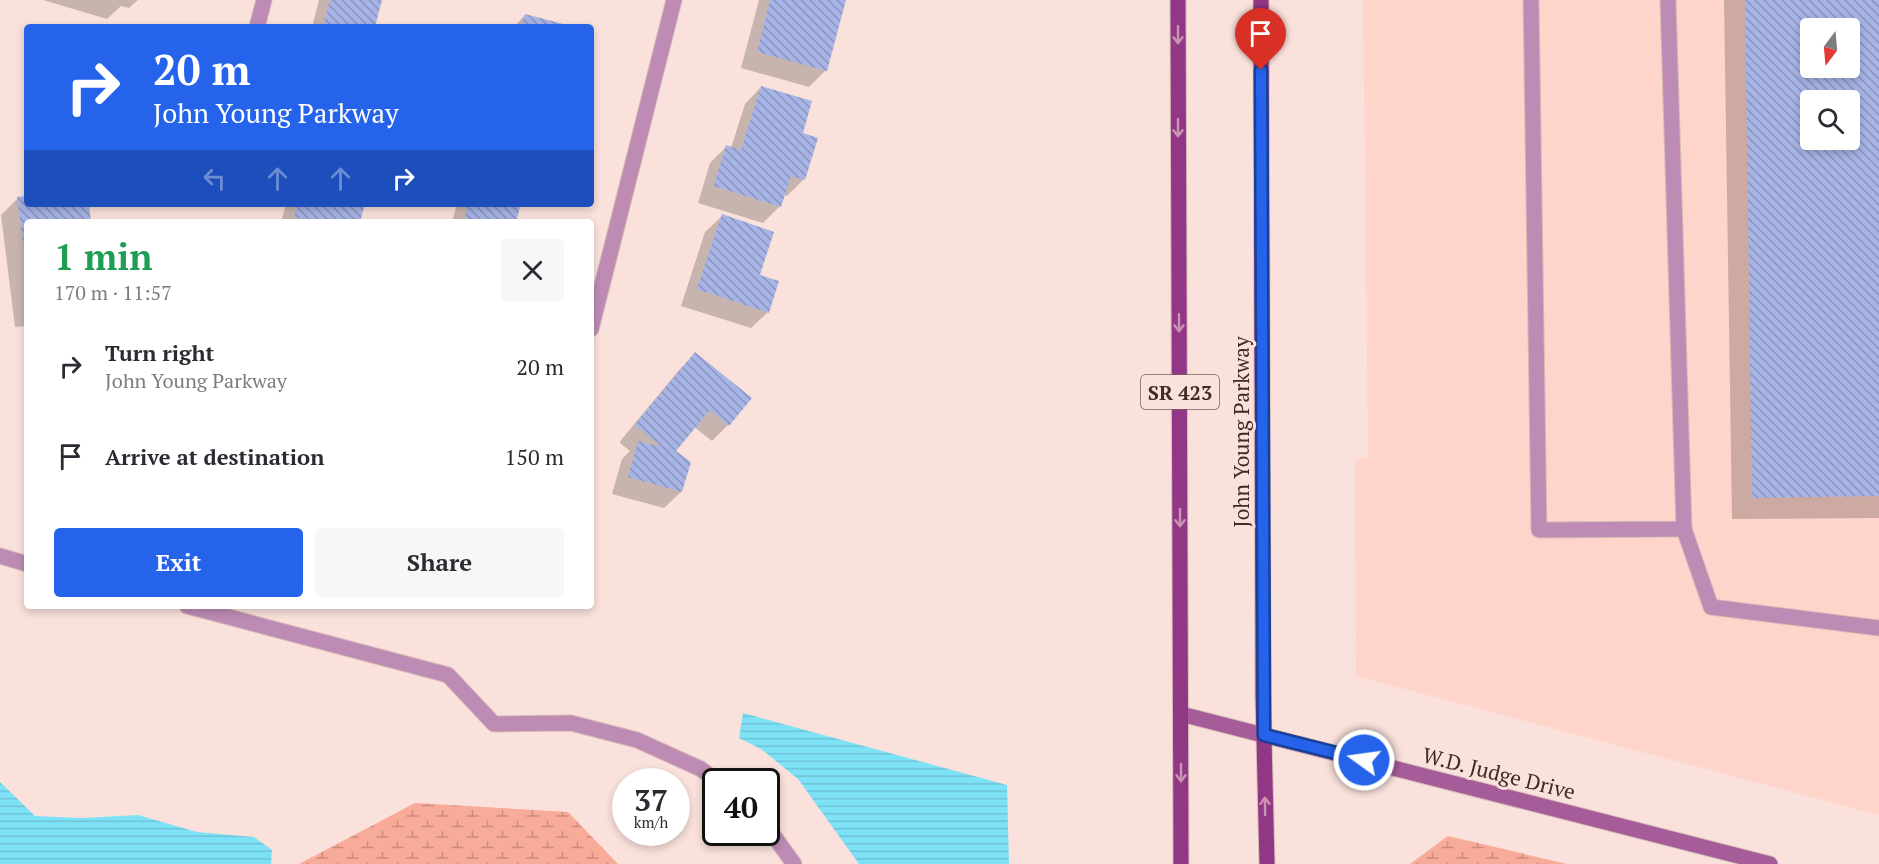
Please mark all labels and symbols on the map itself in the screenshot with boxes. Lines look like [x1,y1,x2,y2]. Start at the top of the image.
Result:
pin [1235,8,1286,70]
north arrow [1800,18,1860,78]
one-way arrow [1172,24,1184,44]
one-way arrow [1172,117,1184,137]
one-way arrow [1173,312,1185,332]
street label: John Young Parkway [1227,336,1255,528]
road number: SR 423 [1141,375,1219,409]
one-way arrow [1174,507,1186,527]
position arrow [1332,728,1396,792]
street label: W.D. Judge Drive [1420,741,1578,805]
one-way arrow [1175,762,1187,782]
speed limit sign: 40 [702,768,780,846]
one-way arrow [1260,796,1271,816]

